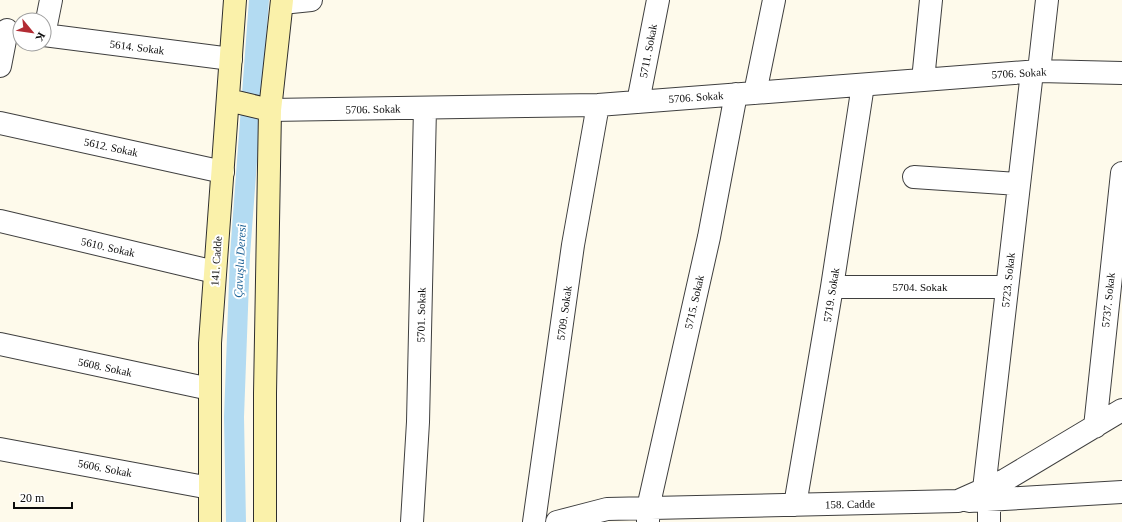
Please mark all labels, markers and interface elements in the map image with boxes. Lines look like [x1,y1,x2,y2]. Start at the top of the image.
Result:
north arrow [12,12,52,52]
street label: 5711. Sokak [637,23,659,79]
text: K [33,30,48,44]
street label: 5614. Sokak [109,38,166,56]
street label: 5706. Sokak [991,66,1047,80]
street label: 5706. Sokak [668,89,724,105]
street label: 5706. Sokak [345,103,401,115]
street label: 5612. Sokak [83,135,140,159]
water label: Çavuşlu Deresi [231,224,249,298]
street label: 5610. Sokak [80,235,137,259]
street label: 141. Cadde [208,235,224,286]
street label: 5723. Sokak [999,252,1017,308]
street label: 5719. Sokak [821,266,841,323]
street label: 5737. Sokak [1099,272,1117,328]
street label: 5715. Sokak [682,273,706,330]
street label: 5704. Sokak [893,281,948,293]
street label: 5709. Sokak [554,284,574,341]
street label: 5701. Sokak [415,287,427,343]
street label: 5608. Sokak [77,355,134,379]
street label: 5606. Sokak [77,457,134,479]
scale bar [14,484,72,510]
text: 20 m [20,491,45,505]
street label: 158. Cadde [825,498,875,510]

